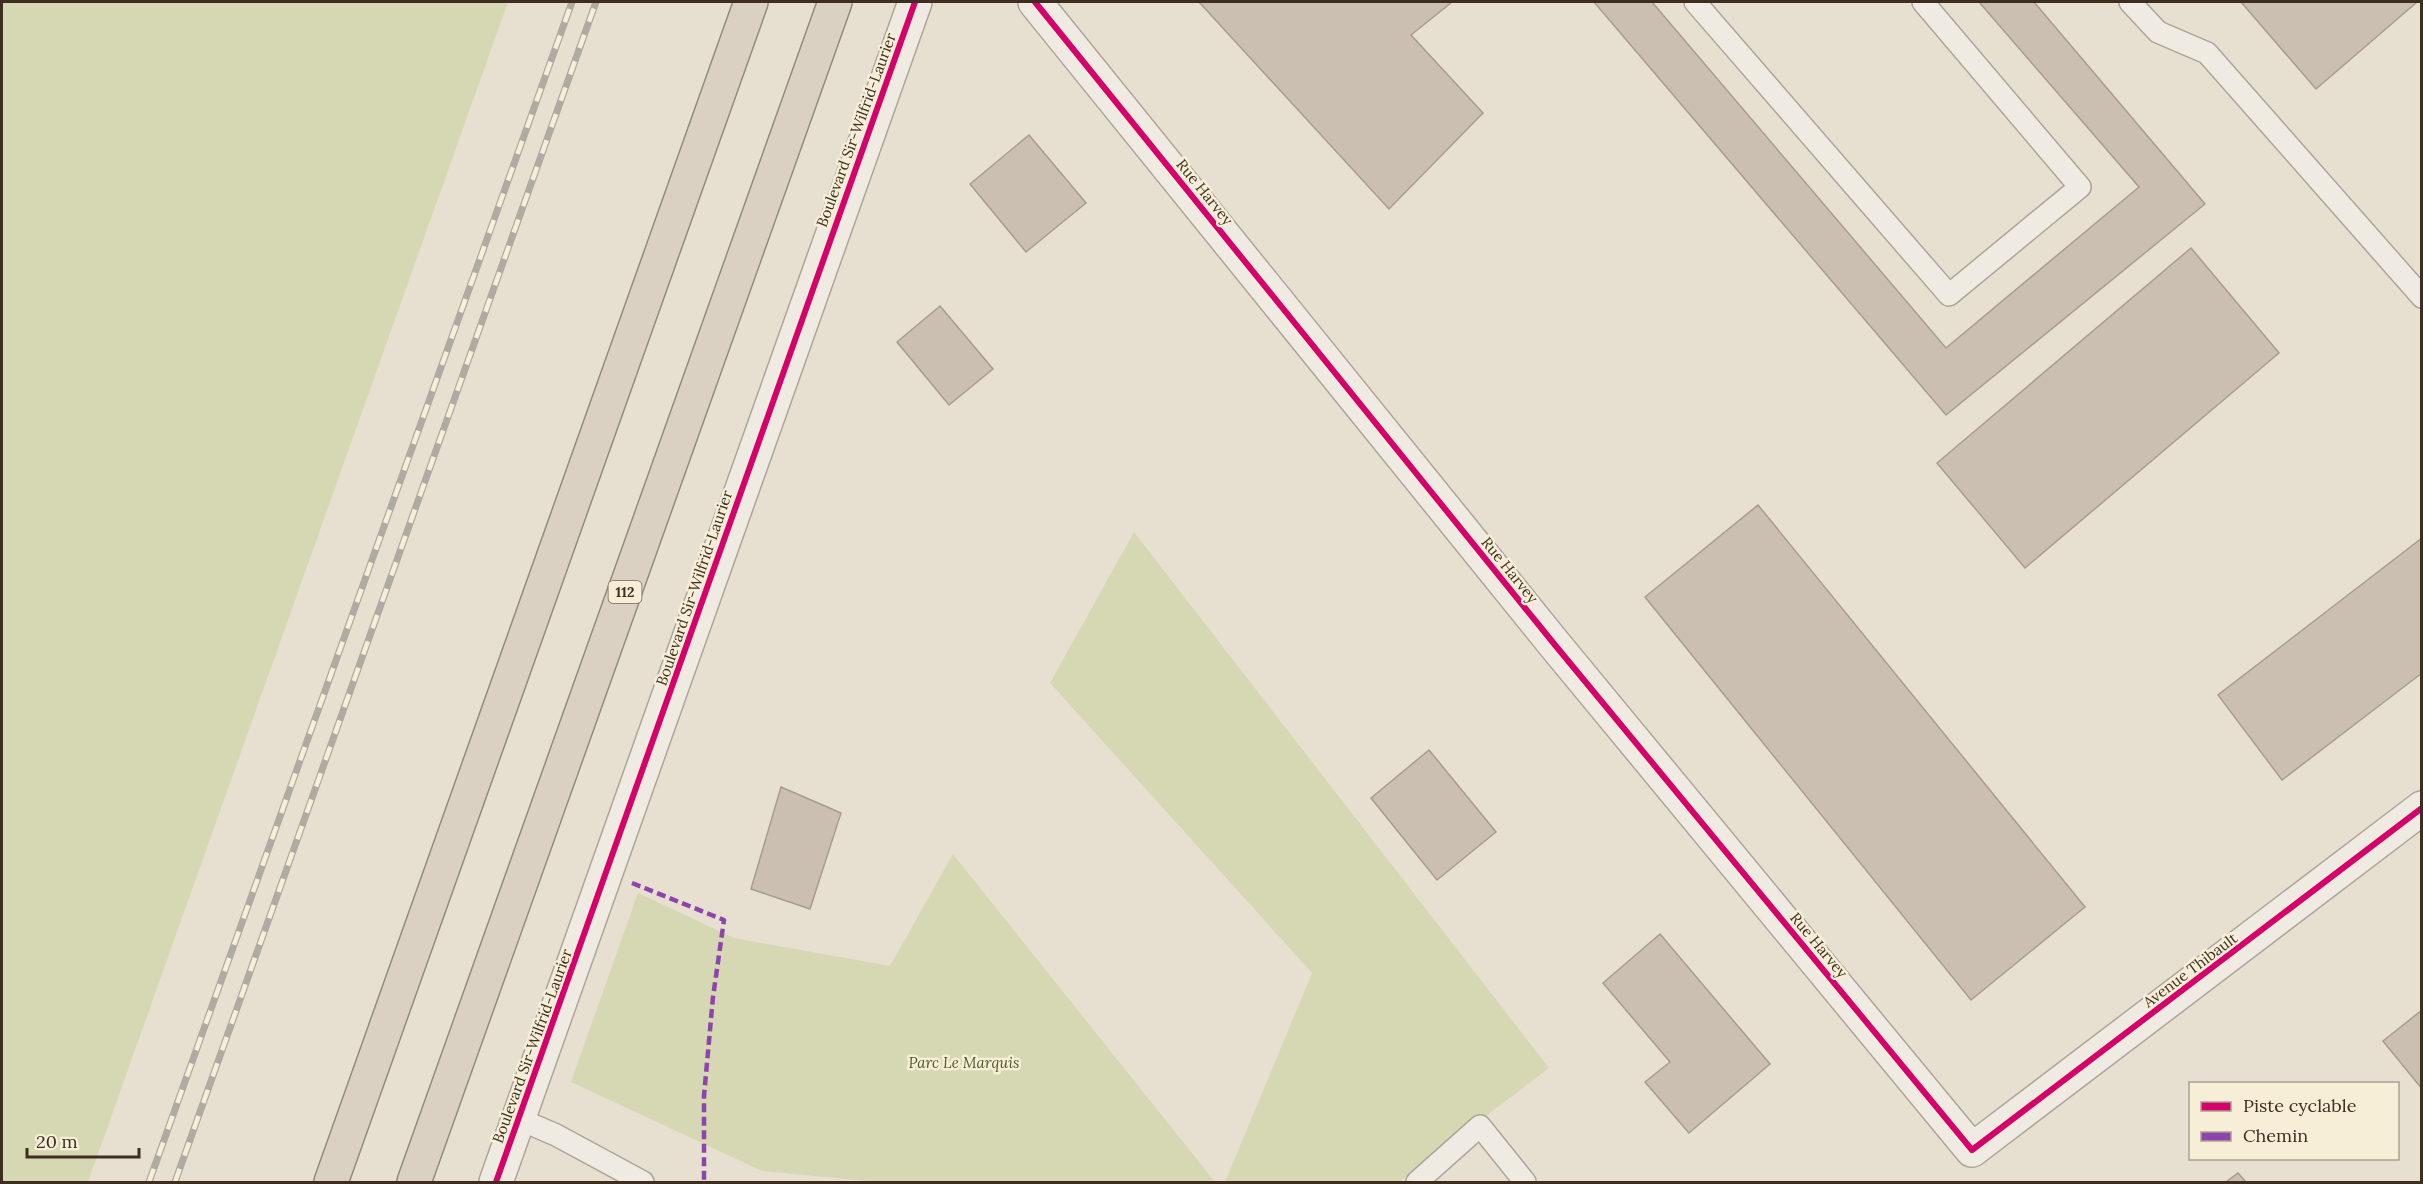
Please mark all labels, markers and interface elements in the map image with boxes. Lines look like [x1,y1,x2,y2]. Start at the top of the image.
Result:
street label: Boulevard Sir-Wilfrid-Laurier [812,30,900,230]
street label: Rue Harvey [1172,155,1238,229]
street label: Boulevard Sir-Wilfrid-Laurier [652,487,737,688]
street label: Rue Harvey [1477,533,1543,607]
road number: 112 [608,581,642,603]
street label: Rue Harvey [1786,908,1852,982]
street label: Avenue Thibault [2138,928,2241,1012]
street label: Boulevard Sir-Wilfrid-Laurier [488,946,576,1146]
park label: Parc Le Marquis [909,1053,1019,1072]
legend [2189,1082,2399,1160]
text: Piste cyclable [2243,1094,2357,1117]
scale bar [27,1121,140,1159]
text: Chemin [2243,1124,2308,1147]
text: 20 m [36,1130,78,1153]

